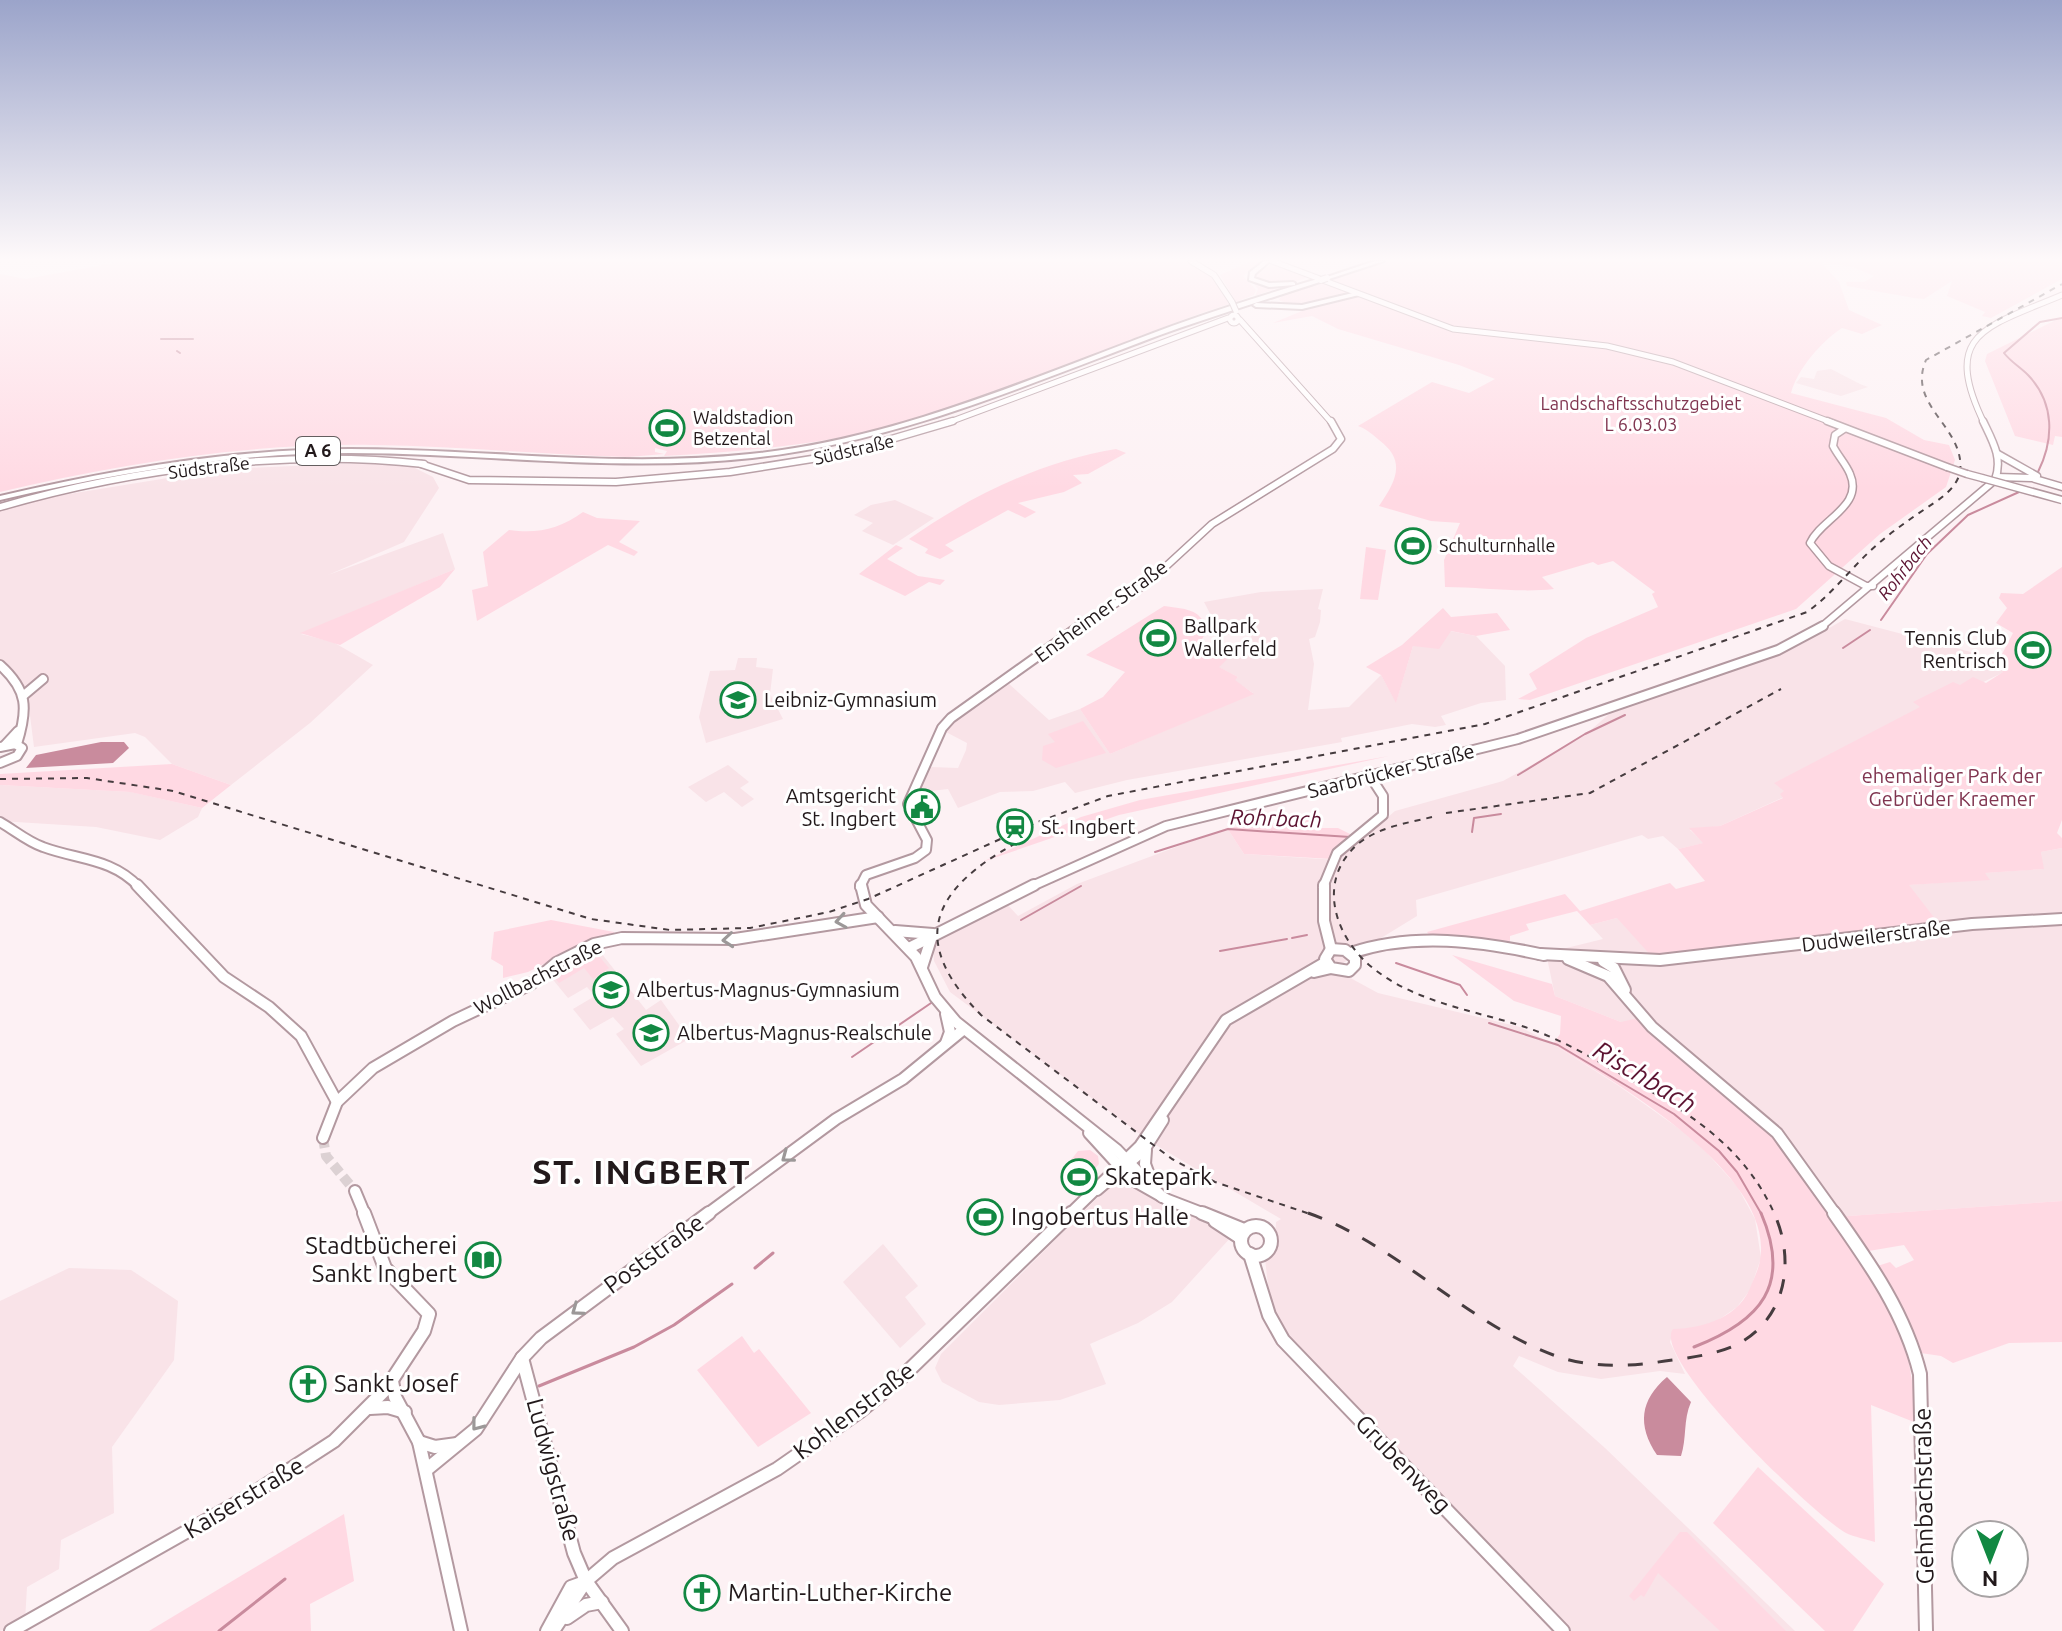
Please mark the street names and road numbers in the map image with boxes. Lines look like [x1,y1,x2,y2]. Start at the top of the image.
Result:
street label: Südstraße [812,430,896,468]
road number: A 6 [296,437,340,465]
street label: Südstraße [167,452,251,482]
street label: Ensheimer Straße [1030,555,1172,666]
street label: Saarbrücker Straße [1305,739,1477,802]
street label: Dudweilerstraße [1800,915,1952,956]
street label: Wollbachstraße [470,934,606,1019]
street label: Poststraße [598,1208,709,1299]
street label: Kohlenstraße [788,1356,919,1465]
street label: Ludwigstraße [521,1395,586,1544]
street label: Gehnbachstraße [1908,1407,1939,1585]
street label: Grubenweg [1350,1409,1457,1518]
street label: Kaiserstraße [179,1451,308,1544]

